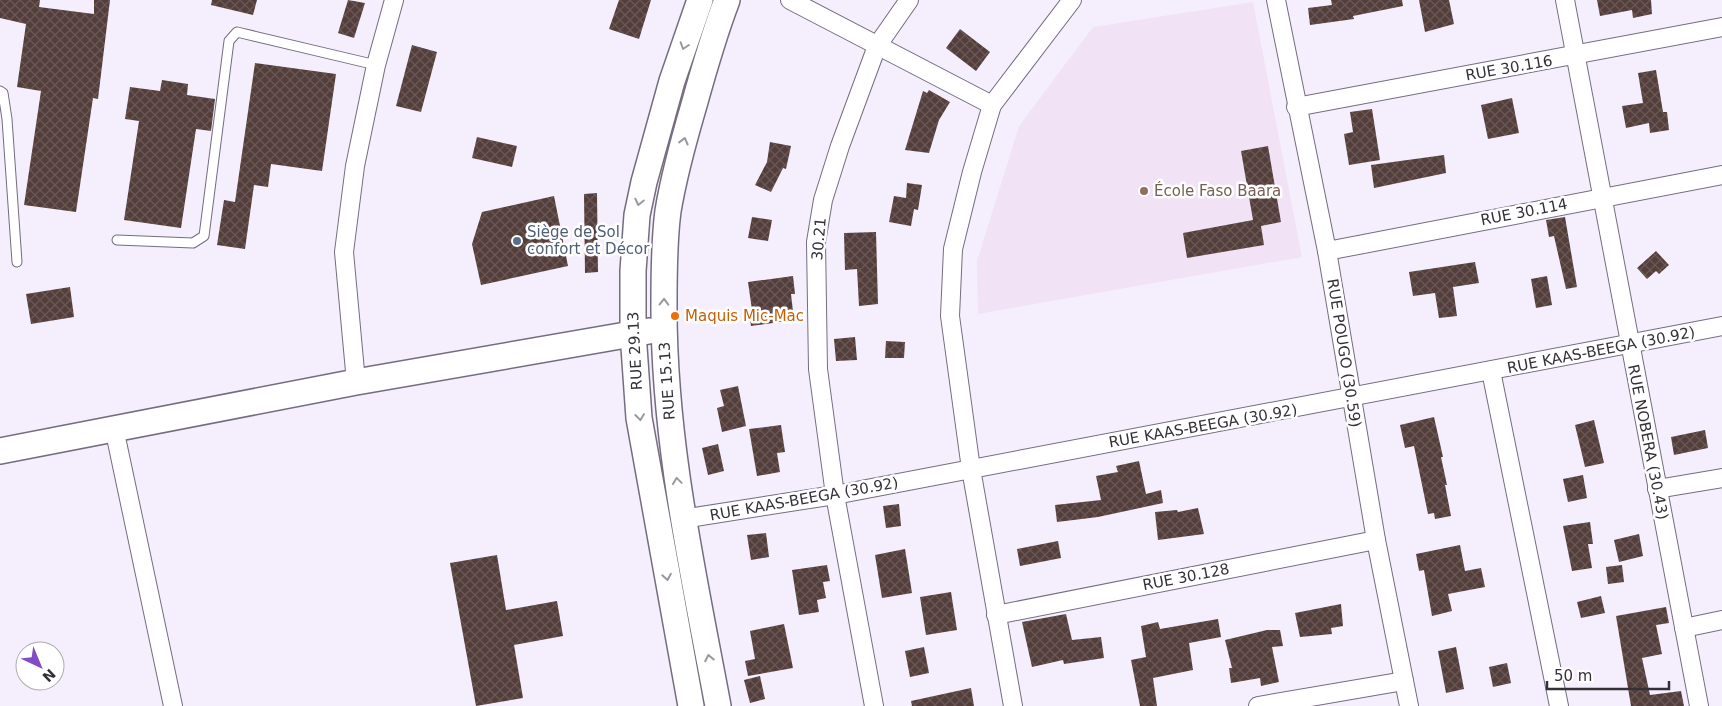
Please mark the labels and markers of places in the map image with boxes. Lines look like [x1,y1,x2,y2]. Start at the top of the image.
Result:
place label: École Faso Baara [1154,181,1281,200]
marker: École Faso Baara [1138,185,1150,197]
place label: Siège de Sol confort et Décor [527,223,650,258]
marker: Siège de Sol confort et Décor [511,235,523,247]
place label: Maquis Mic-Mac [685,307,804,325]
marker: Maquis Mic-Mac [669,310,681,322]

